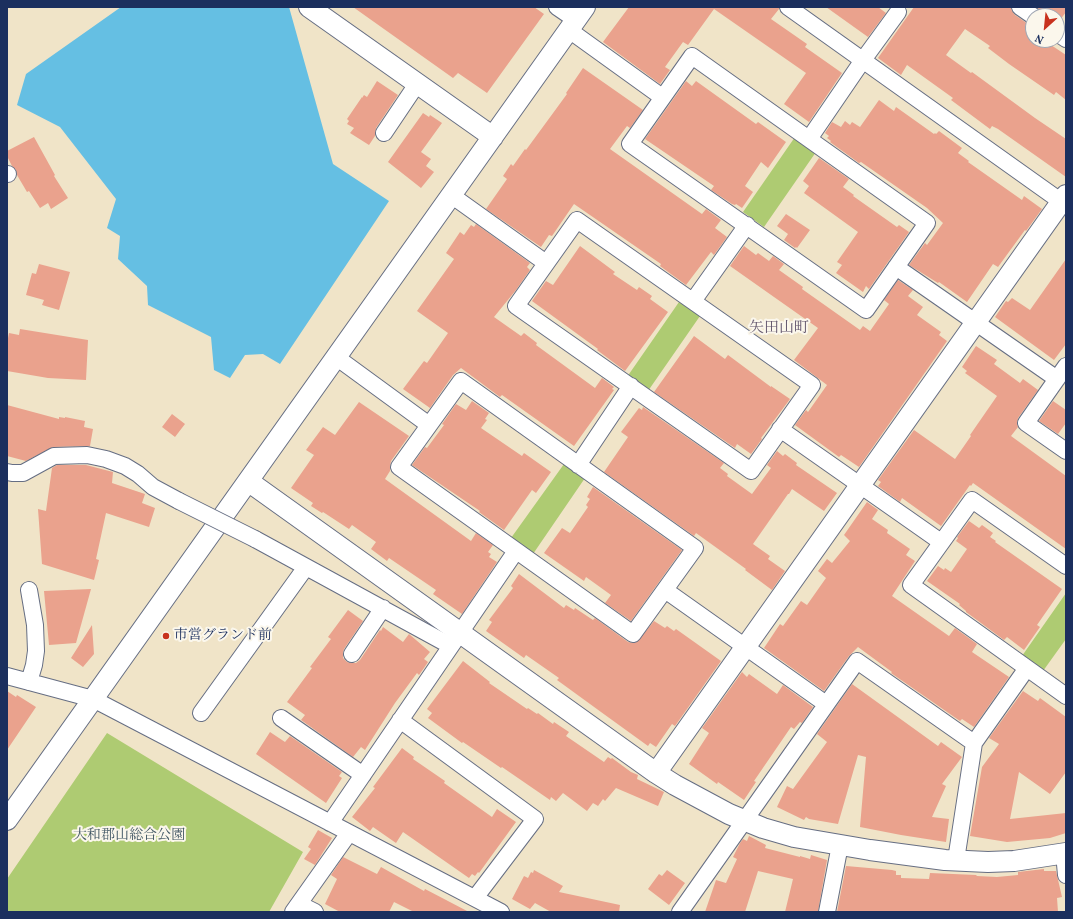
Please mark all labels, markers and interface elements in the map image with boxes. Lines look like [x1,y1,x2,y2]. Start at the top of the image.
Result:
north arrow [1025,8,1065,48]
text: N [1033,30,1047,47]
district label: 矢田山町 [749,320,809,338]
place label: 市営グランド前 [174,628,272,644]
marker: 市営グランド前 [161,631,171,641]
park label: 大和郡山総合公園 [73,828,185,844]

